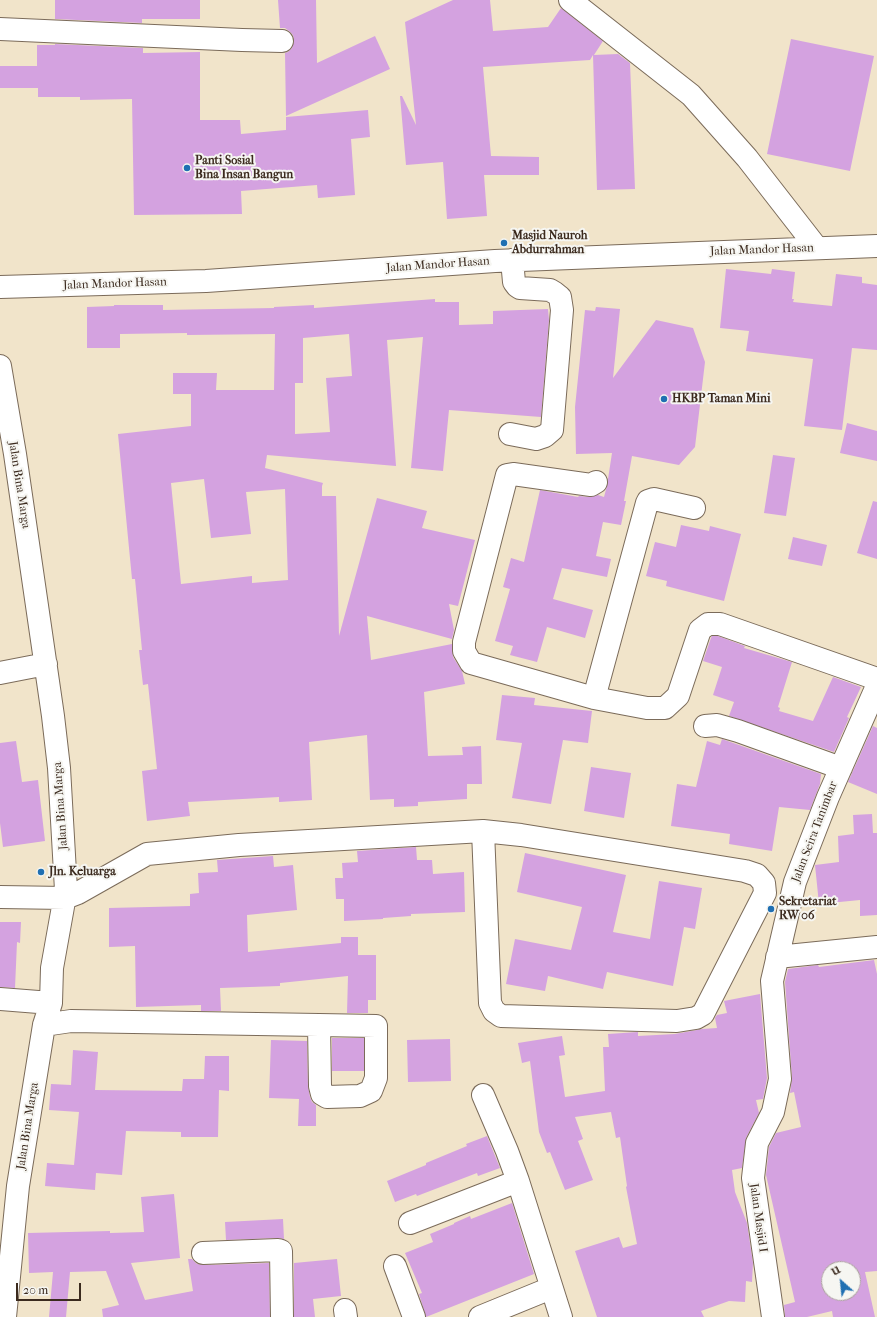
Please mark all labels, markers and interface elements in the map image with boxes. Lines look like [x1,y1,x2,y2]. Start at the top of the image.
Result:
place label: Panti Sosial Bina Insan Bangun [195,154,293,182]
marker: Panti Sosial Bina Insan Bangun [182,163,192,173]
place label: Masjid Nauroh Abdurrahman [512,229,587,257]
marker: Masjid Nauroh Abdurrahman [499,238,509,248]
street label: Jalan Mandor Hasan [710,241,814,259]
street label: Jalan Mandor Hasan [386,254,490,276]
street label: Jalan Mandor Hasan [63,275,167,293]
place label: HKBP Taman Mini [672,392,770,406]
marker: HKBP Taman Mini [659,394,669,404]
street label: Jalan Bina Marga [5,440,33,530]
street label: Jalan Bina Marga [51,762,71,850]
street label: Jalan Seira Tanimbar [789,779,841,885]
place label: Jln. Keluarga [49,865,116,879]
marker: Jln. Keluarga [36,867,46,877]
place label: Sekretariat RW 06 [779,895,837,923]
marker: Sekretariat RW 06 [766,904,776,914]
street label: Jalan Bina Marga [14,1081,42,1171]
street label: Jalan Masjid I [746,1183,770,1253]
north arrow [821,1261,861,1301]
text: U [829,1263,843,1278]
scale bar [18,1275,83,1301]
text: 20 m [23,1283,48,1297]

